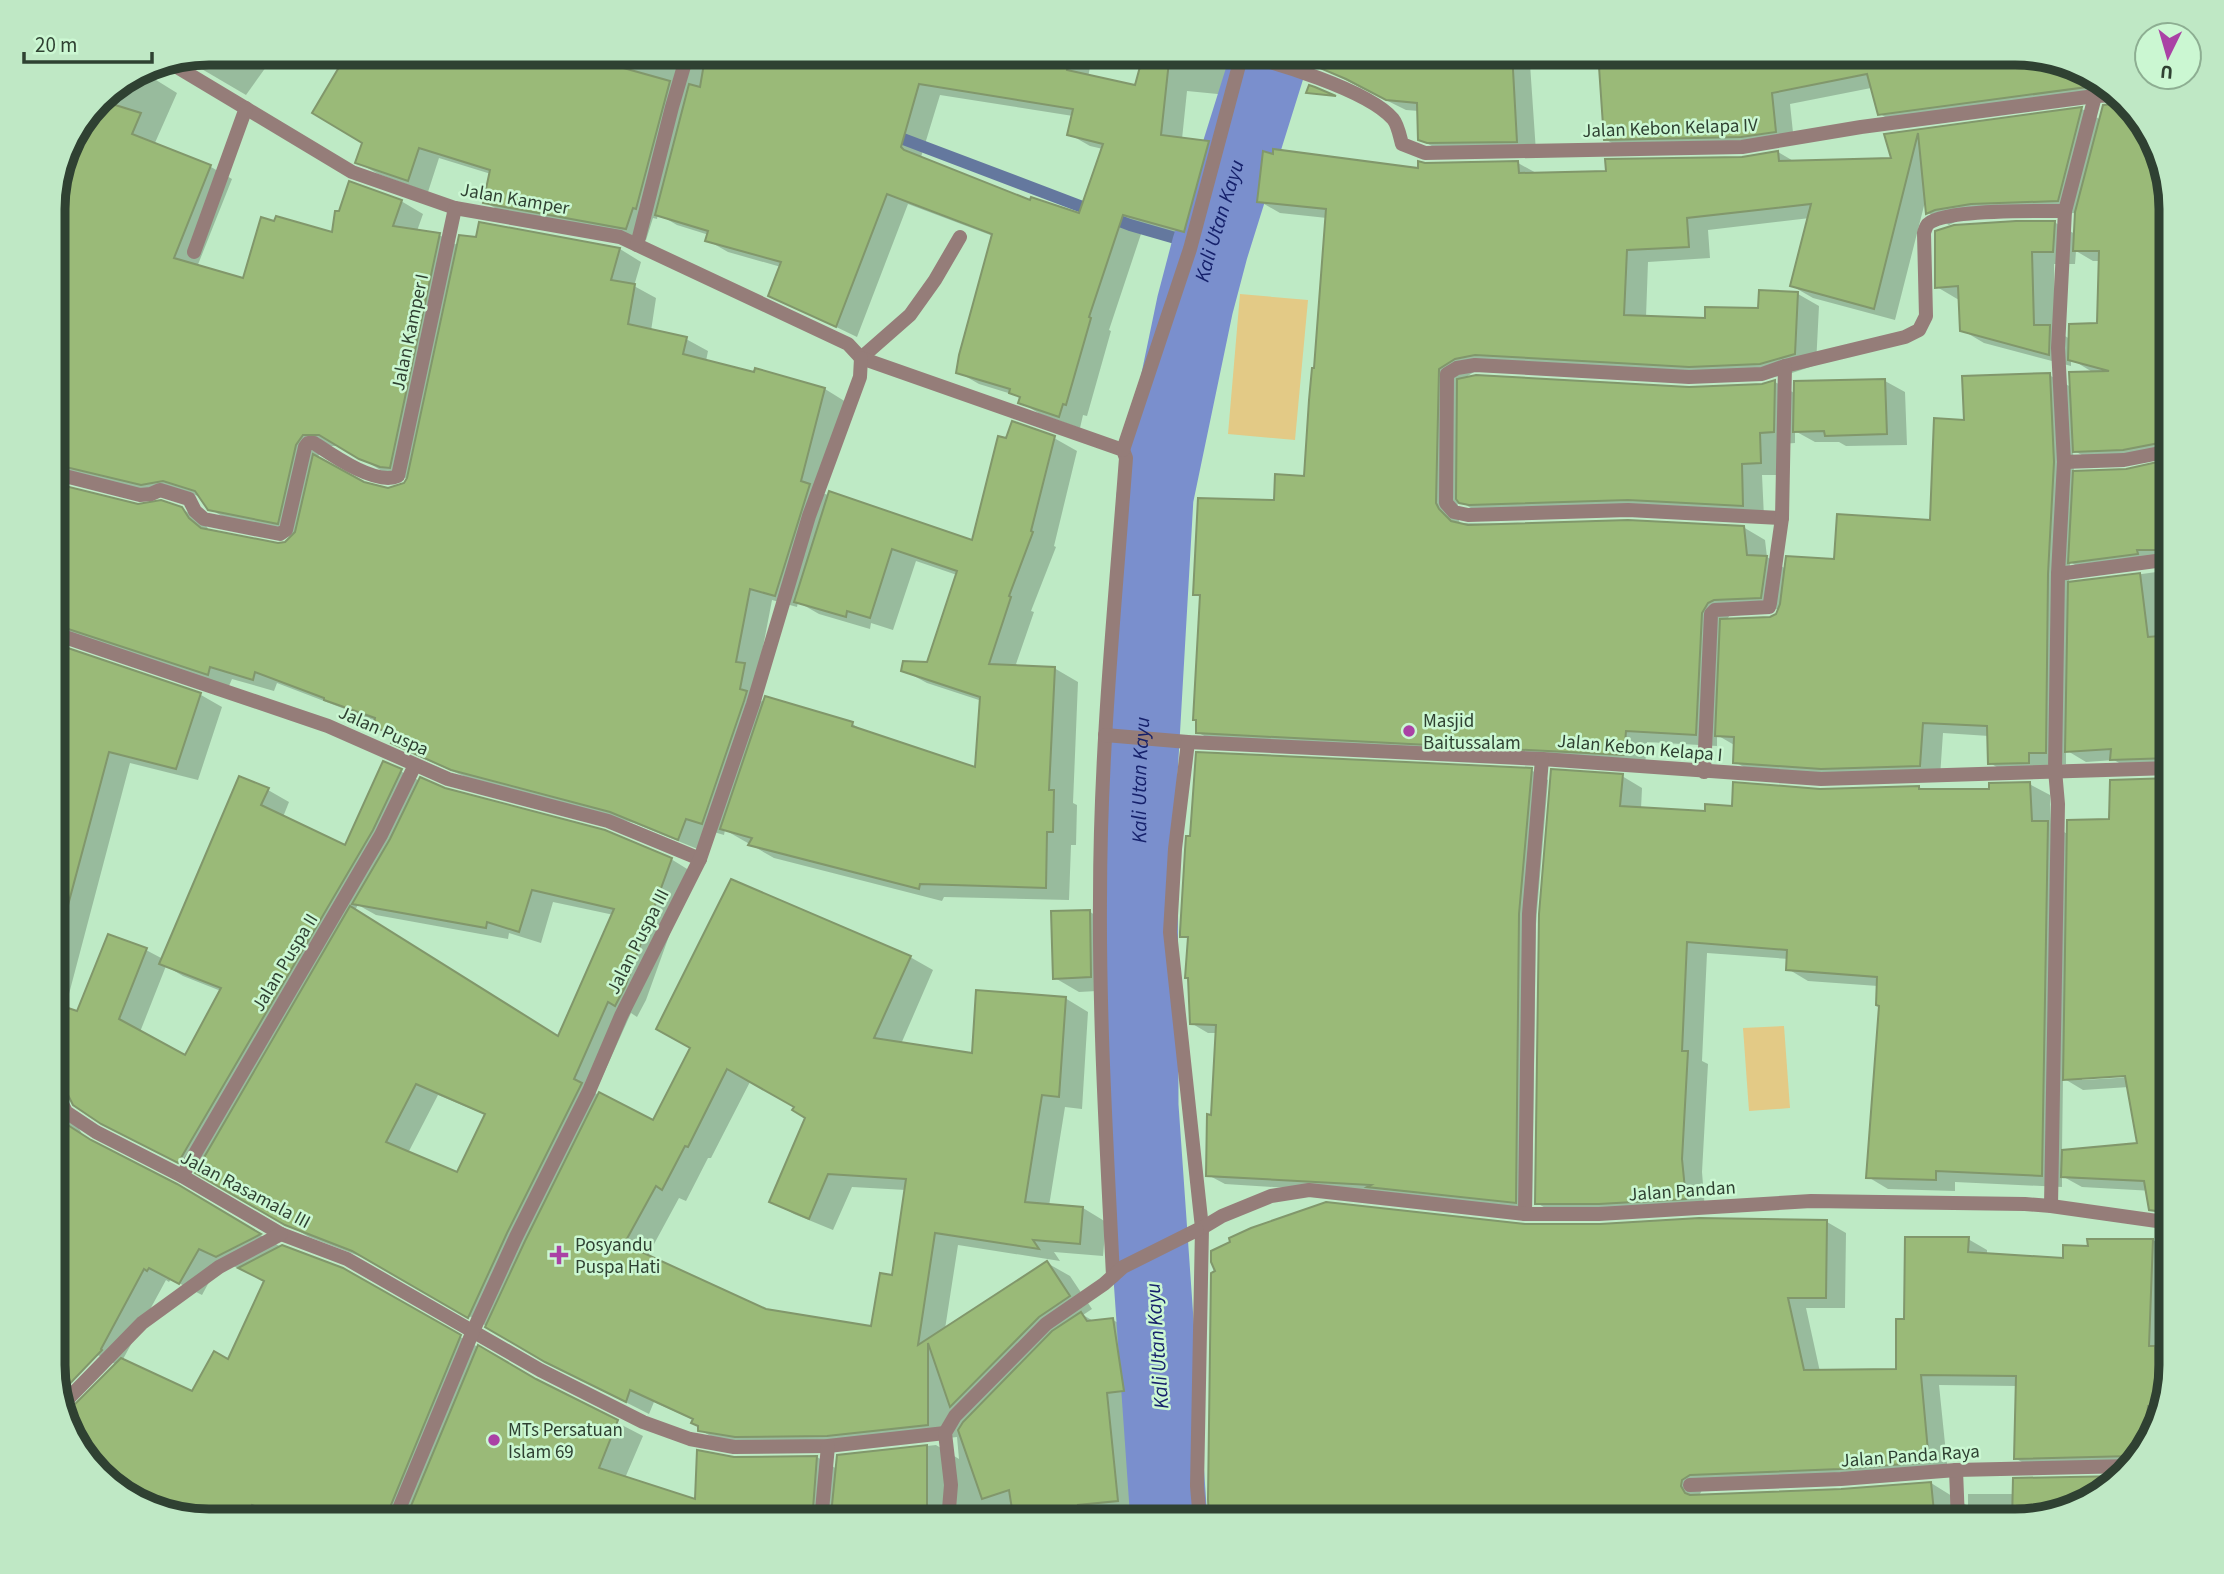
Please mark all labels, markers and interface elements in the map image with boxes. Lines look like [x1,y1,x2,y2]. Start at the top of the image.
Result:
scale bar [24,21,152,65]
north arrow [2133,21,2203,91]
text: 20 m [35,30,77,60]
text: U [2159,57,2174,85]
street label: Jalan Kebon Kelapa IV [1582,112,1759,145]
water label: Kali Utan Kayu [1187,156,1252,285]
street label: Jalan Kamper [458,177,572,222]
street label: Jalan Kamper I [385,271,436,393]
street label: Jalan Puspa [334,699,433,763]
place label: Masjid Baitussalam [1423,708,1521,757]
water label: Kali Utan Kayu [1124,716,1157,843]
marker: Masjid Baitussalam [1401,723,1417,739]
street label: Jalan Kebon Kelapa I [1556,728,1724,769]
street label: Jalan Puspa III [600,884,676,999]
street label: Jalan Puspa II [245,909,325,1017]
street label: Jalan Rasamala III [176,1145,315,1236]
street label: Jalan Pandan [1627,1174,1737,1209]
place label: Posyandu Puspa Hati [575,1232,661,1281]
marker: Posyandu Puspa Hati [549,1245,569,1265]
water label: Kali Utan Kayu [1138,1282,1176,1410]
place label: MTs Persatuan Islam 69 [508,1417,623,1466]
marker: MTs Persatuan Islam 69 [486,1432,502,1448]
street label: Jalan Panda Raya [1840,1438,1981,1475]

